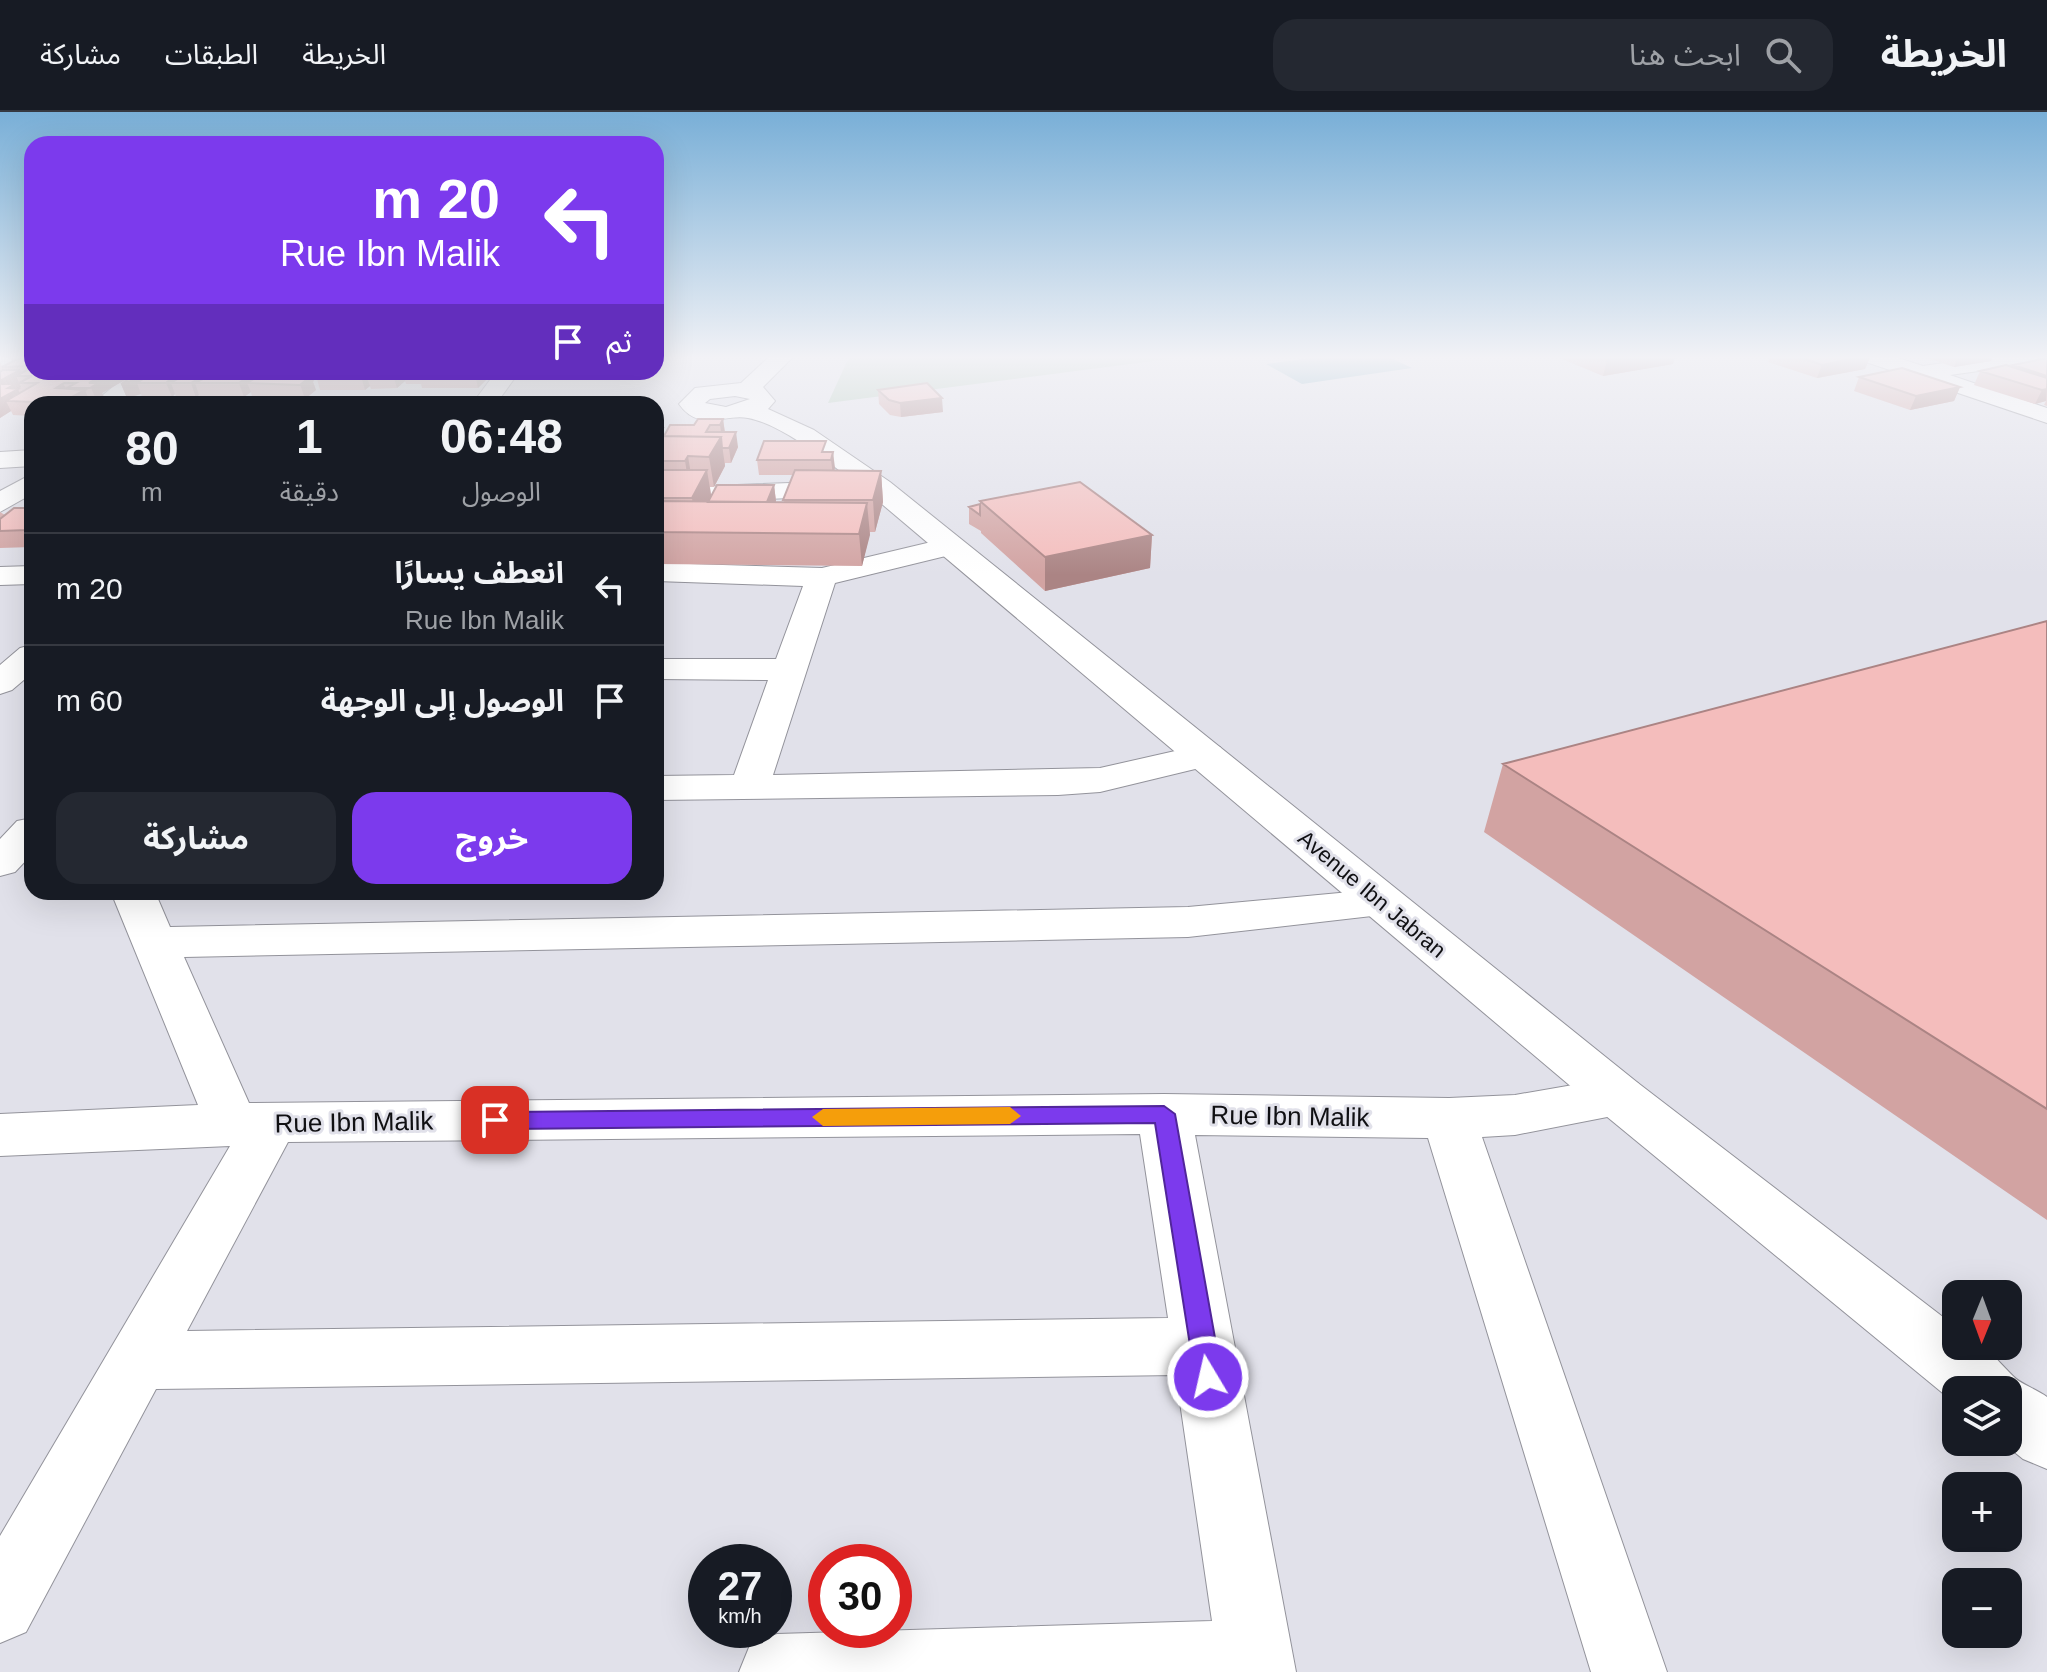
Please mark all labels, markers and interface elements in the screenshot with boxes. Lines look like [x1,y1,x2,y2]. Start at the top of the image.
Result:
search box [1273,19,1833,91]
icon: search [1761,33,1805,77]
text: الخريطة [1881,33,2007,75]
text: ابحث هنا [1629,38,1741,71]
text: مشاركة [40,39,121,70]
text: الطبقات [165,39,258,70]
text: الخريطة [302,39,386,70]
text: 20 m [372,167,500,230]
icon: left [528,168,632,272]
text: Rue Ibn Malik [280,233,500,274]
icon: arrive [546,320,590,364]
text: ثم [606,325,632,358]
text: 1 [296,410,323,463]
text: 06:48 [440,410,563,463]
text: 80 [125,422,179,475]
text: m [141,477,163,507]
text: دقيقة [280,477,339,507]
text: الوصول [462,477,541,507]
text: انعطف يسارًا [395,556,564,589]
icon: left [588,567,632,611]
text: 20 m [56,572,123,605]
text: Rue Ibn Malik [405,605,564,635]
icon: arrive [588,679,632,723]
text: 60 m [56,684,123,717]
text: الوصول إلى الوجهة [321,684,564,717]
button: مشاركة [56,792,336,884]
button: خروج [352,792,632,884]
street label: Avenue Ibn Jabran [1293,825,1451,963]
pin [461,1086,529,1154]
icon: arrive [473,1098,517,1142]
street label: Rue Ibn Malik [1210,1100,1371,1132]
street label: Rue Ibn Malik [274,1106,435,1138]
north arrow [1942,1280,2022,1360]
map controls [1942,1280,2022,1648]
position arrow [1166,1335,1250,1419]
button: layers [1942,1376,2022,1456]
button: + [1942,1472,2022,1552]
speed limit sign: 30 [808,1544,912,1648]
text: 27 [718,1564,762,1608]
button: − [1942,1568,2022,1648]
text: km/h [718,1605,762,1627]

